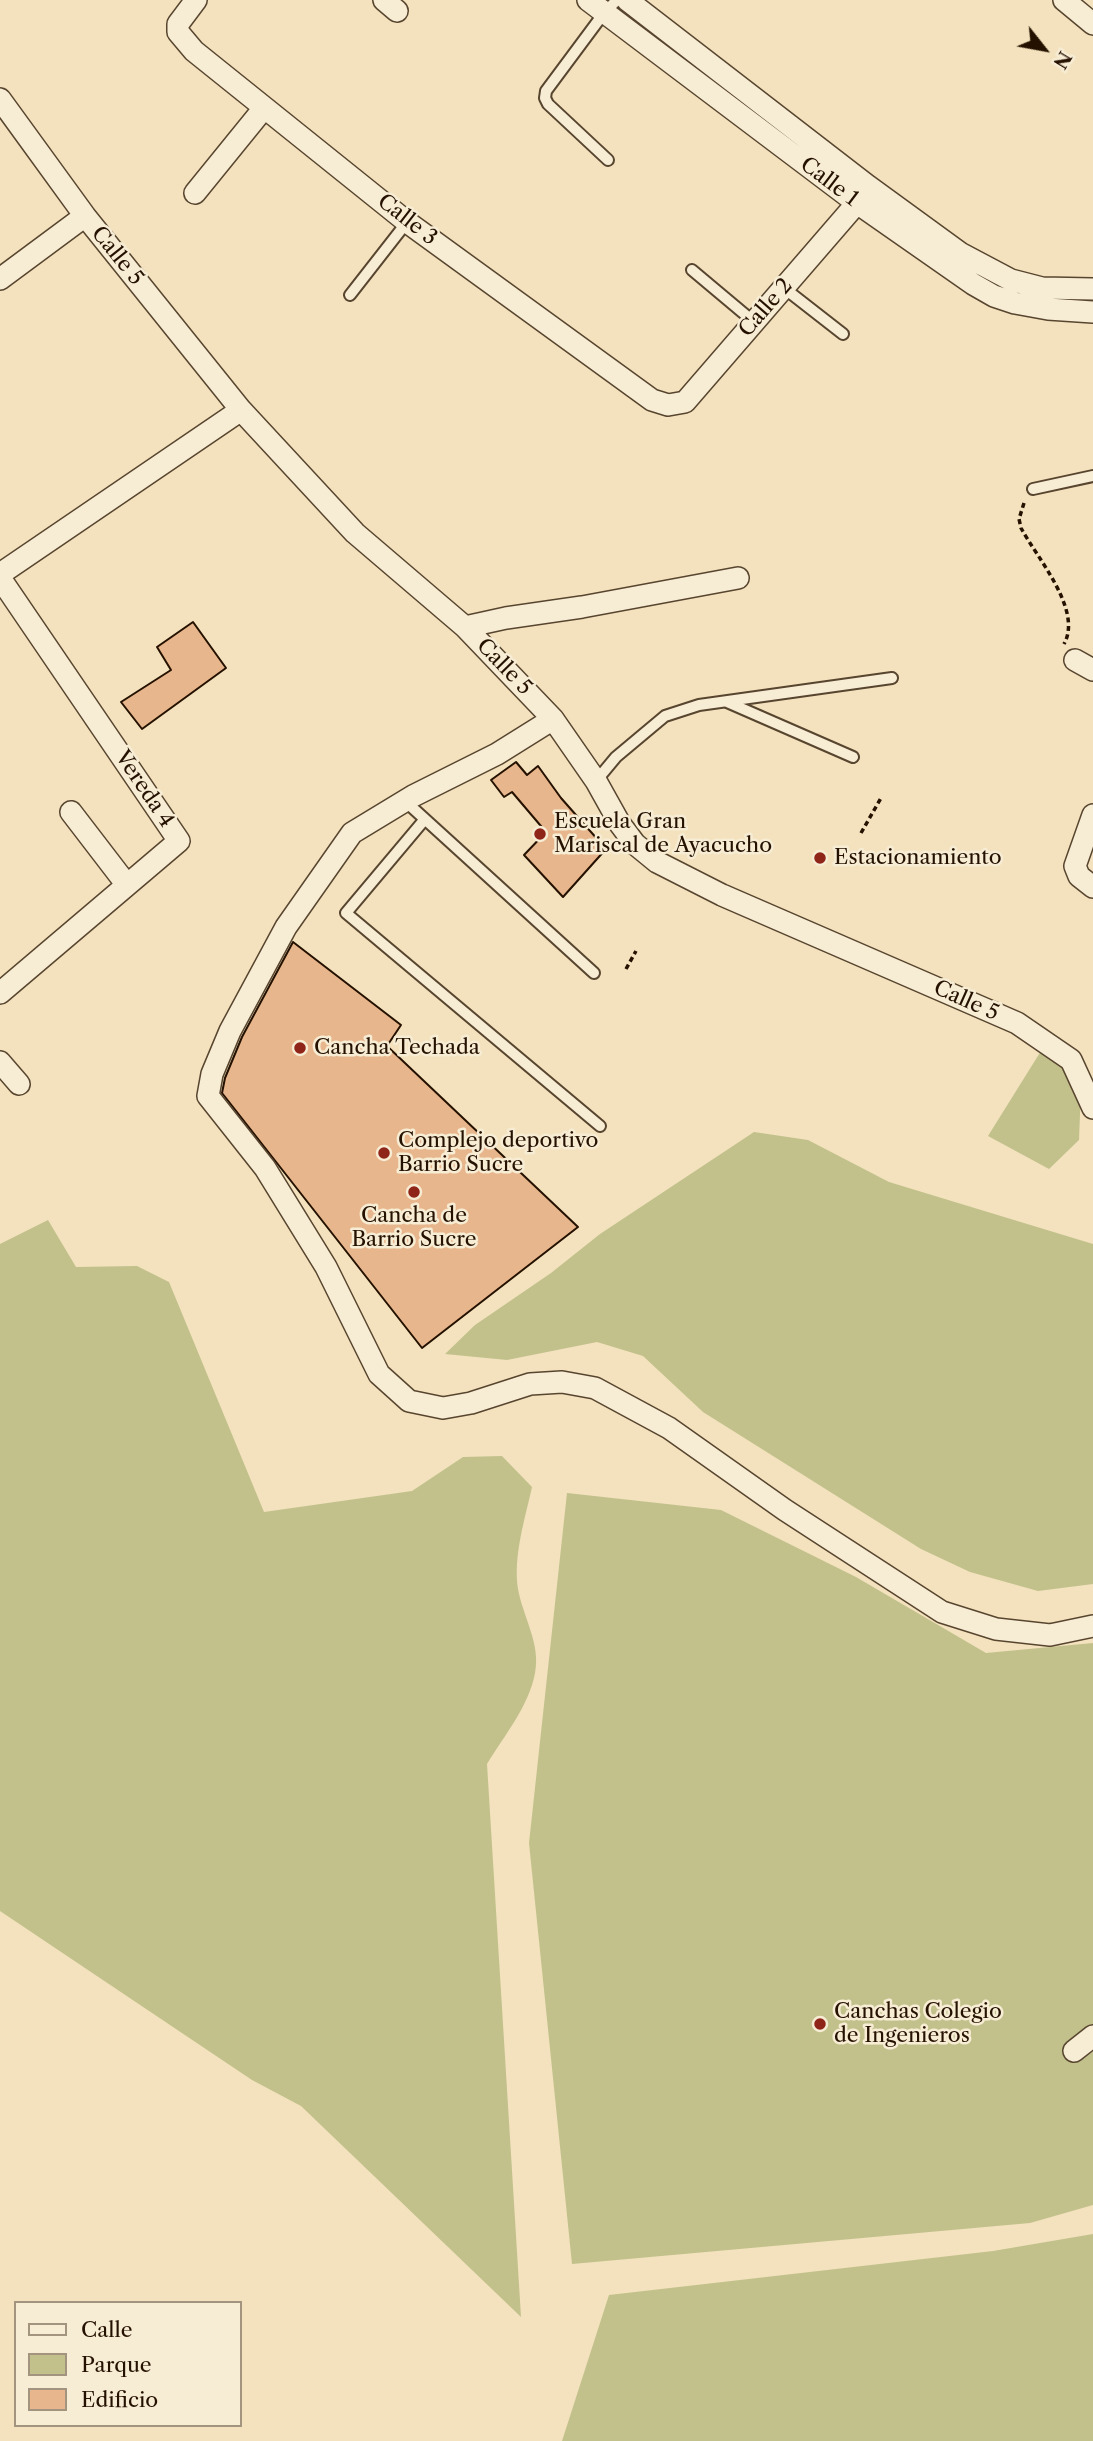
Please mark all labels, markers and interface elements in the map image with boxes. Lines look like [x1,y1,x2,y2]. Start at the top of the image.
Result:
north arrow [1009,14,1079,84]
text: N [1048,47,1077,73]
street label: Calle 1 [795,152,863,212]
street label: Calle 3 [372,189,442,251]
street label: Calle 5 [86,221,148,291]
street label: Calle 2 [734,274,798,342]
street label: Calle 5 [471,634,537,700]
street label: Vereda 4 [109,746,179,832]
place label: Escuela Gran Mariscal de Ayacucho [554,809,772,859]
marker: Escuela Gran Mariscal de Ayacucho [532,826,548,842]
place label: Estacionamiento [834,845,1002,871]
marker: Estacionamiento [812,850,828,866]
street label: Calle 5 [930,976,1002,1026]
place label: Cancha Techada [314,1035,480,1061]
marker: Cancha Techada [292,1040,308,1056]
place label: Complejo deportivo Barrio Sucre [398,1128,598,1178]
marker: Complejo deportivo Barrio Sucre [376,1145,392,1161]
marker: Cancha de Barrio Sucre [406,1184,422,1200]
place label: Cancha de Barrio Sucre [351,1203,477,1253]
place label: Canchas Colegio de Ingenieros [834,1999,1002,2049]
marker: Canchas Colegio de Ingenieros [812,2016,828,2032]
legend [14,2301,242,2427]
text: Calle [81,2317,133,2342]
text: Parque [81,2352,152,2377]
text: Edificio [81,2387,158,2412]

